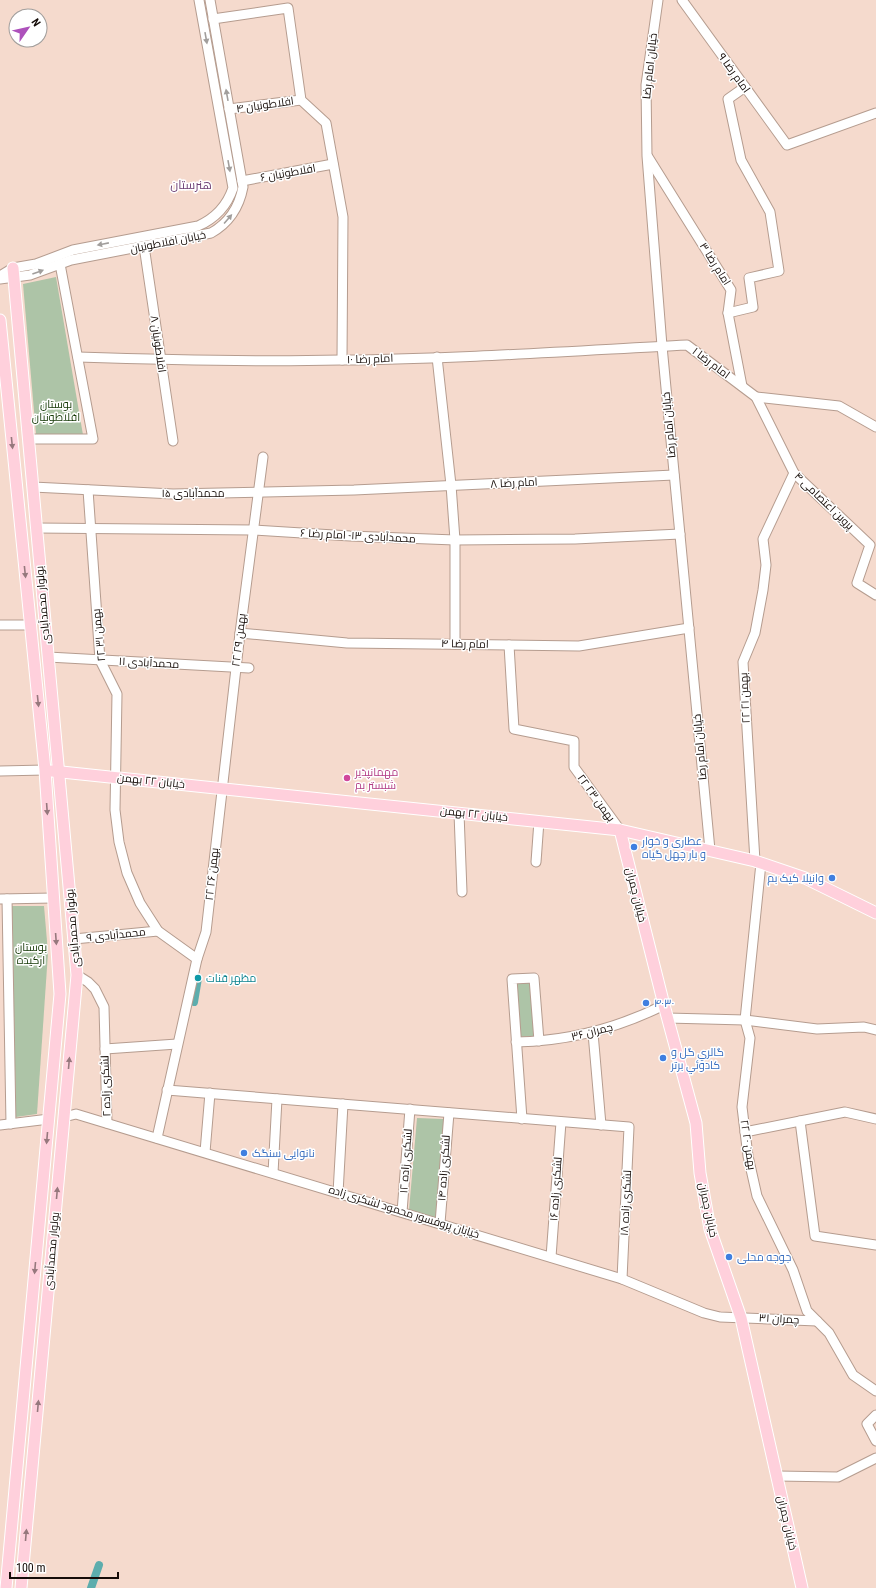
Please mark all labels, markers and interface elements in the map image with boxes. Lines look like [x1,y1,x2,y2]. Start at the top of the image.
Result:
north arrow [8,8,48,48]
text: N [29,16,43,29]
one-way arrow [203,32,209,44]
street label: خیابان امام رضا [640,32,661,100]
street label: امام رضا ۹ [714,51,753,96]
one-way arrow [224,88,230,101]
street label: افلاطونیان ۴ [235,95,295,115]
one-way arrow [226,160,232,172]
street label: افلاطونیان ۶ [259,162,317,184]
district label: هنرستان [170,178,212,192]
one-way arrow [224,214,233,224]
street label: خیابان افلاطونیان [129,228,207,256]
street label: امام رضا ۳ [696,240,733,288]
one-way arrow [97,242,109,248]
one-way arrow [33,269,45,275]
street label: افلاطونیان ۸ [148,315,168,373]
street label: امام رضا ۱ [689,345,732,382]
street label: امام رضا ۱۰ [347,352,394,367]
street label: خیابان امام رضا [660,391,679,459]
park label: بوستان افلاطونیان [32,398,80,424]
one-way arrow [9,437,15,449]
street label: پروین اعتصامی ۴ [792,469,856,533]
street label: امام رضا ۸ [490,475,538,492]
street label: محمدآبادی ۱۵ [161,487,225,500]
street label: محمدآبادی ۱۳- امام رضا ۶ [300,526,416,547]
street label: بولوار محمدآبادی [33,565,53,645]
one-way arrow [22,566,28,578]
street label: ۲۲ بهمن ۳۱ [90,608,108,662]
street label: ۲۲ بهمن ۲۹ [229,613,249,667]
street label: امام رضا ۴ [441,637,489,652]
street label: محمدآبادی ۱۱ [118,655,180,671]
street label: ۲۲ بهمن ۲۱ [737,672,753,724]
one-way arrow [34,695,41,707]
street label: خیابان امام رضا [691,713,710,781]
place label: مهمانپذیر شبستر بم [354,766,398,793]
street label: خیابان ۲۲ بهمن [116,771,186,791]
street label: ۲۲ بهمن ۲۳ [575,772,618,824]
marker: مهمانپذیر شبستر بم [342,773,352,783]
one-way arrow [44,803,51,815]
street label: خیابان ۲۲ بهمن [439,804,509,824]
place label: عطاری و خوار و بار چهل گیاه [641,835,706,861]
marker: عطاری و خوار و بار چهل گیاه [629,842,639,852]
street label: ۲۲ بهمن ۲۶ [203,847,221,901]
street label: خیابان چمران [623,866,649,924]
place label: وانیلا کیک بم [767,872,824,886]
marker: وانیلا کیک بم [827,873,837,883]
street label: بولوار محمدآبادی [63,888,83,968]
street label: محمدآبادی ۹ [86,925,146,945]
one-way arrow [53,933,60,945]
park label: بوستان ارکیده [15,941,47,967]
place label: مظهر قنات [206,972,256,985]
marker: مظهر قنات [193,973,203,983]
place label: ۴۰۳۰ [654,997,674,1010]
marker: ۴۰۳۰ [641,998,651,1008]
street label: چمران ۳۶ [570,1021,614,1043]
place label: گالري گل و كادوئي برتر [670,1046,724,1074]
marker: گالري گل و كادوئي برتر [658,1053,668,1063]
street label: لشکری زاده ۲ [98,1055,114,1117]
one-way arrow [66,1057,72,1069]
street label: ۲۲ بهمن ۲۰ [738,1119,758,1171]
street label: لشکری زاده ١٢ [397,1128,415,1194]
one-way arrow [44,1132,50,1144]
street label: لشکری زاده ١۴ [435,1135,453,1201]
place label: نانوایی سنگک [252,1147,315,1160]
marker: نانوایی سنگک [239,1148,249,1158]
street label: لشکری زاده ١۶ [547,1157,565,1221]
street label: لشکری زاده ۱۸ [618,1170,634,1236]
street label: خیابان چمران [696,1181,720,1239]
street label: خیابان پروفسور محمود لشکری زاده [327,1183,481,1241]
one-way arrow [54,1187,60,1199]
street label: بولوار محمدآبادی [42,1211,62,1291]
place label: جوجه محلی [737,1251,791,1264]
marker: جوجه محلی [724,1252,734,1262]
one-way arrow [32,1262,39,1274]
street label: چمران ۳۱ [758,1311,800,1327]
one-way arrow [34,1400,41,1412]
street label: خیابان چمران [774,1494,800,1552]
one-way arrow [23,1529,29,1541]
scale bar [10,1554,118,1580]
text: 100 m [16,1561,46,1575]

